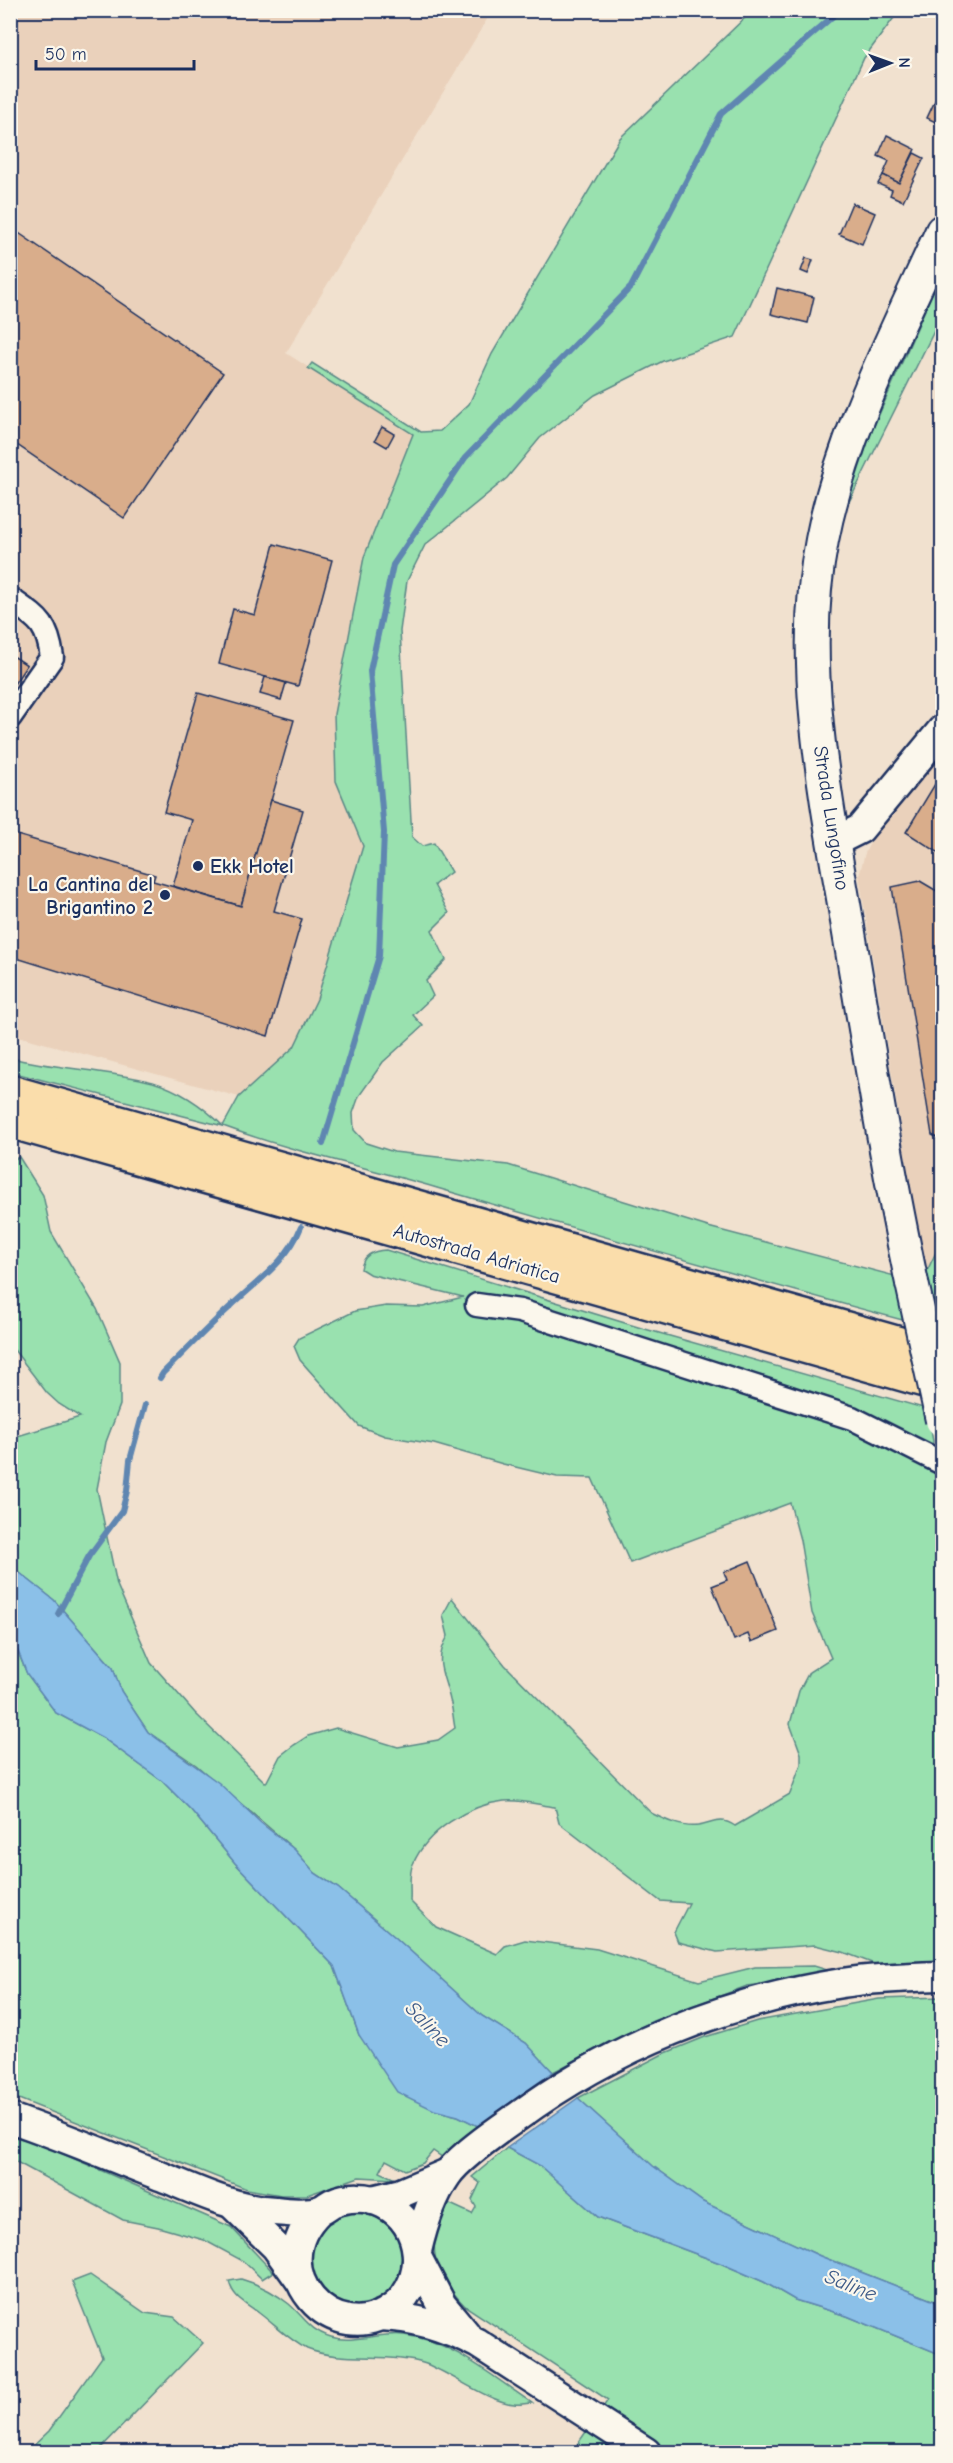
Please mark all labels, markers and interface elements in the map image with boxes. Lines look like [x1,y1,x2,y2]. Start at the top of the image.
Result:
scale bar [36,33,194,71]
north arrow [860,33,920,93]
text: 50 m [45,44,87,65]
text: N [895,57,913,68]
street label: Strada Lungofino [809,744,854,892]
place label: Ekk Hotel [210,855,294,878]
marker: Ekk Hotel [191,859,205,873]
place label: La Cantina del Brigantino 2 [28,873,153,919]
marker: La Cantina del Brigantino 2 [158,888,172,902]
street label: Autostrada Adriatica [391,1219,563,1288]
water label: Saline [401,1996,456,2052]
water label: Saline [822,2264,881,2306]

